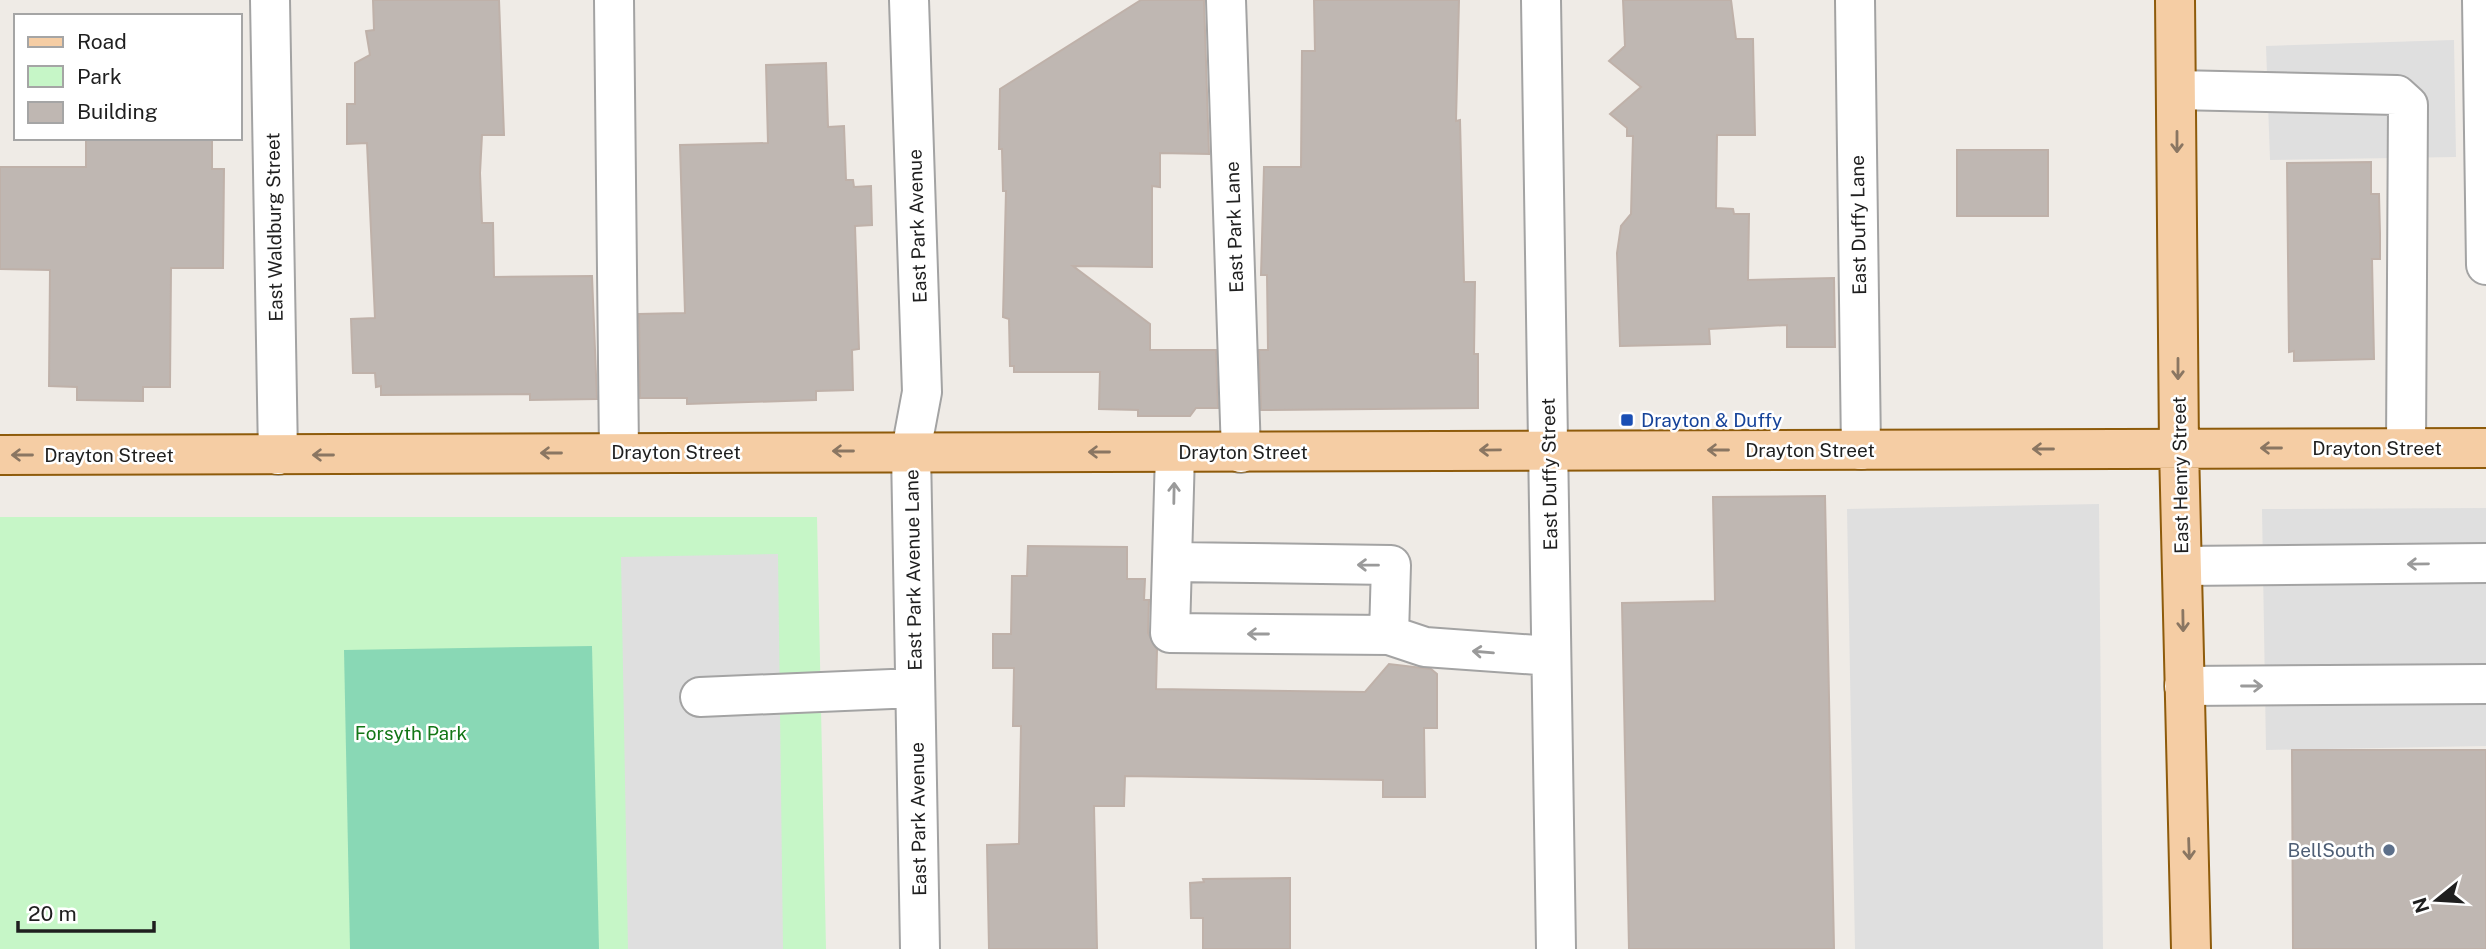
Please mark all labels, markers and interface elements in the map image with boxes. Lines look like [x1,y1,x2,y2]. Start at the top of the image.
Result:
legend [14,14,242,140]
text: Road [77,29,127,54]
text: Park [77,64,122,89]
text: Building [77,99,158,124]
one-way arrow [2170,130,2184,153]
street label: East Waldburg Street [261,132,287,322]
street label: East Park Avenue [903,149,931,303]
street label: East Duffy Lane [1846,155,1870,295]
street label: East Park Lane [1221,161,1247,293]
one-way arrow [2172,357,2185,380]
street label: East Henry Street [2168,396,2192,554]
street label: East Duffy Street [1537,398,1561,550]
place label: Drayton & Duffy [1641,409,1782,431]
marker: Drayton & Duffy [1619,412,1635,428]
street label: Drayton Street [2312,437,2442,459]
street label: Drayton Street [1745,439,1875,461]
street label: Drayton Street [611,441,741,463]
street label: Drayton Street [1178,441,1308,463]
one-way arrow [2260,441,2283,455]
one-way arrow [2032,442,2055,456]
one-way arrow [1479,443,1502,457]
one-way arrow [1707,443,1730,456]
street label: Drayton Street [44,444,174,466]
one-way arrow [831,444,854,458]
one-way arrow [1088,445,1111,459]
one-way arrow [540,446,563,460]
one-way arrow [11,448,34,462]
one-way arrow [312,448,335,461]
street label: East Park Avenue Lane [900,469,926,671]
one-way arrow [1167,482,1180,505]
one-way arrow [2407,557,2430,570]
one-way arrow [1356,558,1379,572]
one-way arrow [2176,609,2190,632]
one-way arrow [1247,627,1270,641]
one-way arrow [1472,645,1495,658]
one-way arrow [2241,679,2264,693]
park label: Forsyth Park [355,722,468,744]
street label: East Park Avenue [906,742,930,896]
one-way arrow [2182,837,2195,860]
place label: BellSouth [2287,839,2375,861]
marker: BellSouth [2381,842,2397,858]
north arrow [2402,865,2472,935]
scale bar [18,890,154,934]
text: N [2408,895,2434,916]
text: 20 m [28,901,77,926]

